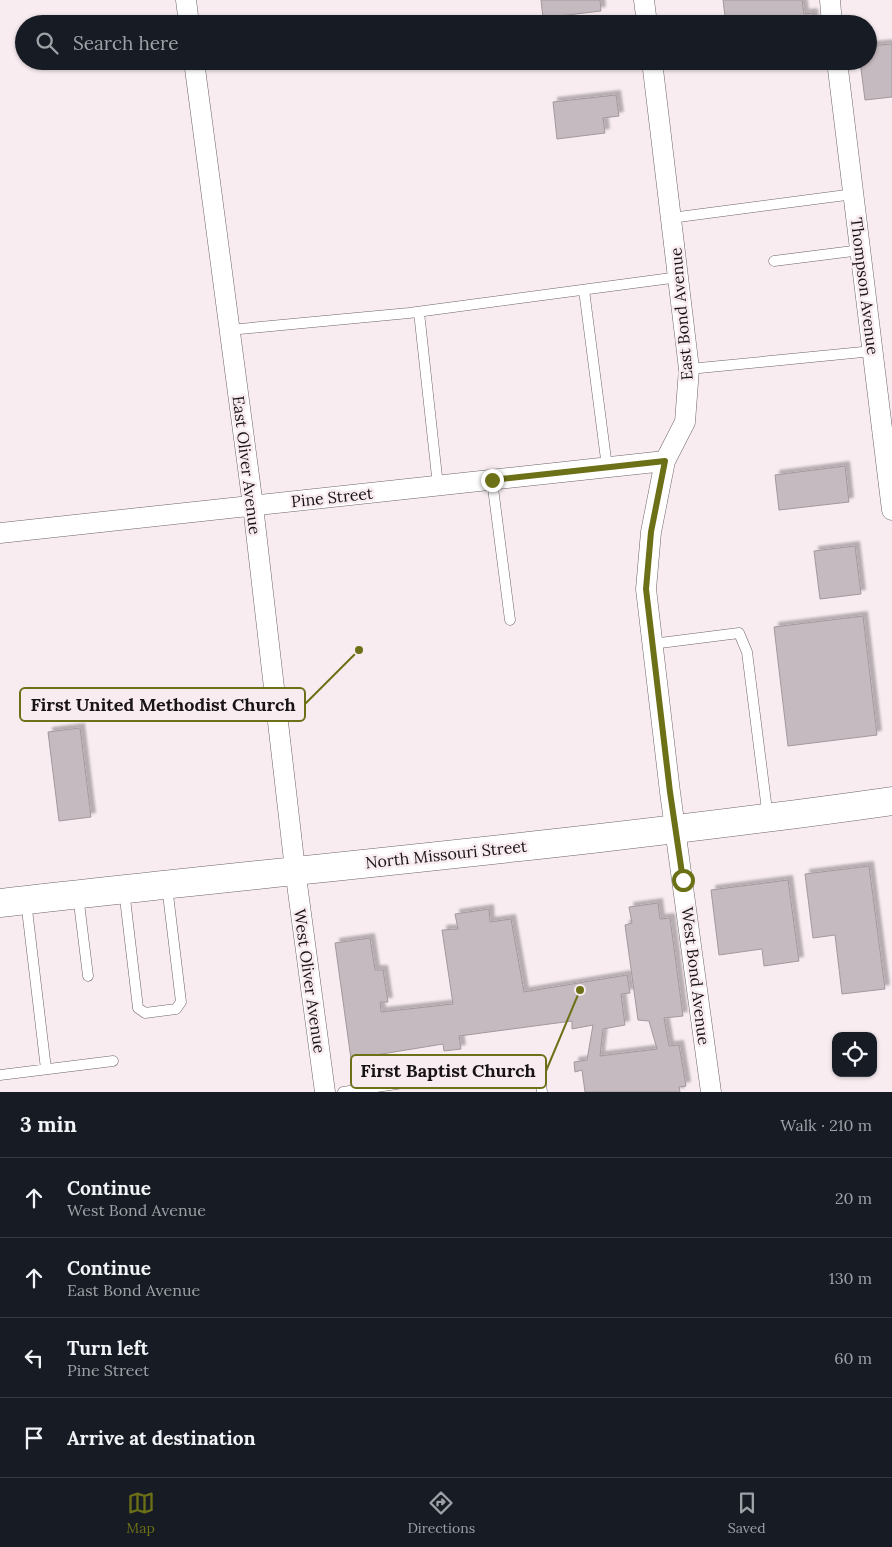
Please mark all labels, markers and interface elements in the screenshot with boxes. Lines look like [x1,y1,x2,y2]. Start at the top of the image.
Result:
search box [15,15,877,70]
icon: search [33,29,61,57]
text: Search here [73,31,179,55]
street label: Thompson Avenue [847,216,883,356]
street label: East Bond Avenue [665,246,697,381]
street label: East Oliver Avenue [229,394,265,536]
route end [481,469,504,492]
street label: Pine Street [290,483,375,511]
callout: First United Methodist Church [20,688,305,721]
text: First United Methodist Church [30,693,296,716]
street label: North Missouri Street [364,835,529,872]
route start [672,869,695,892]
street label: West Bond Avenue [678,906,714,1046]
street label: West Oliver Avenue [290,908,330,1055]
map controls [832,1032,877,1077]
button: locate [832,1032,877,1077]
callout: First Baptist Church [351,1055,546,1088]
text: First Baptist Church [360,1059,536,1082]
text: 3 min [20,1111,77,1138]
text: Walk · 210 m [780,1115,872,1135]
text: Continue [67,1176,151,1200]
icon: ahead [20,1184,48,1212]
text: 20 m [835,1188,872,1208]
text: West Bond Avenue [67,1200,206,1220]
text: Continue [67,1256,151,1280]
icon: ahead [20,1264,48,1292]
text: 130 m [829,1268,872,1288]
text: East Bond Avenue [67,1280,200,1300]
text: Turn left [67,1336,148,1360]
icon: left [20,1344,48,1372]
text: 60 m [834,1348,872,1368]
text: Pine Street [67,1360,149,1380]
icon: arrive [20,1424,48,1452]
text: Arrive at destination [67,1426,256,1450]
tab: Map [126,1489,155,1537]
tab: Directions [407,1489,475,1537]
tab: Saved [728,1489,766,1537]

